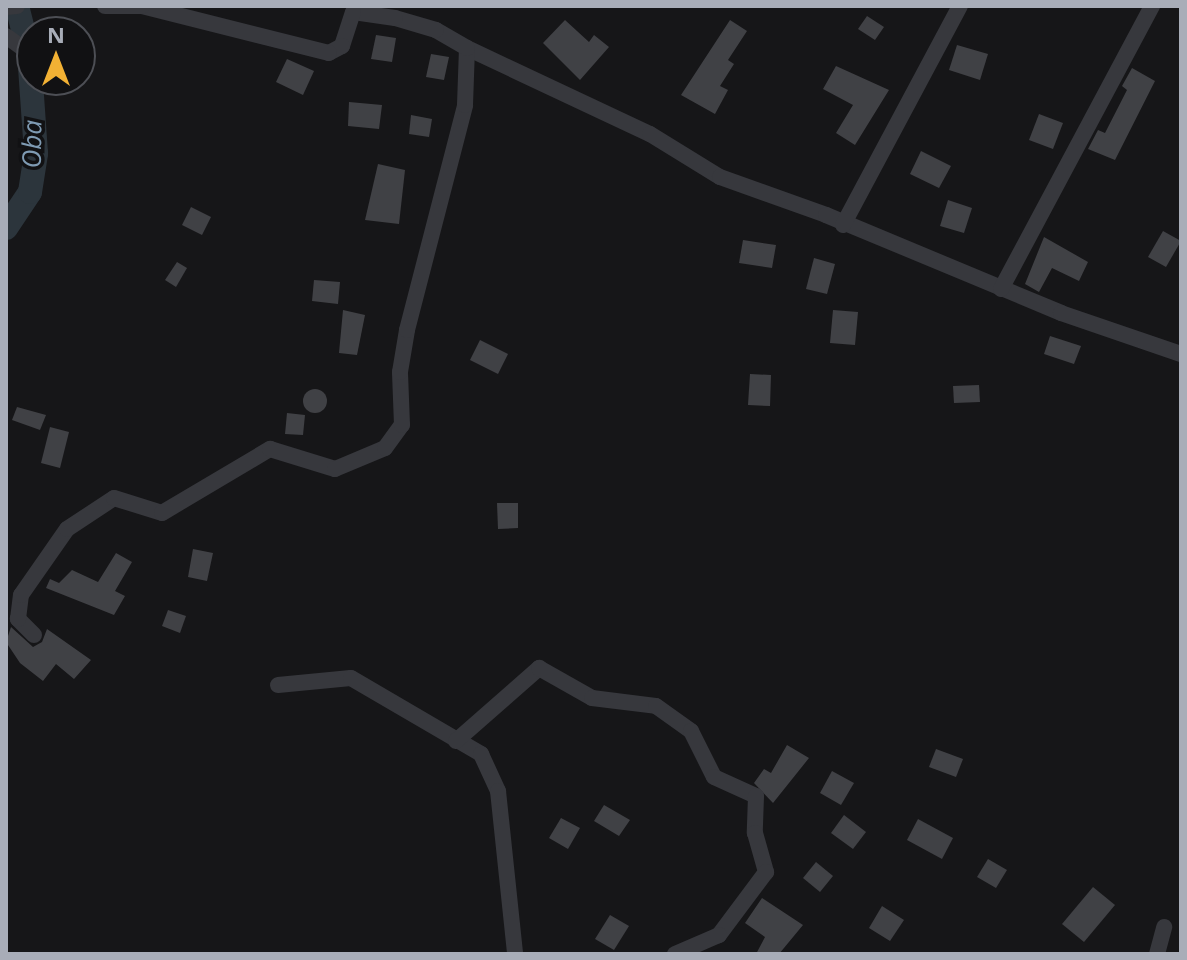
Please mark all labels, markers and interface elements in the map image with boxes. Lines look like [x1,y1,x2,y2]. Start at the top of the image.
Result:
north arrow [16,16,96,96]
text: N [47,19,65,49]
water label: Oba [16,120,48,168]

